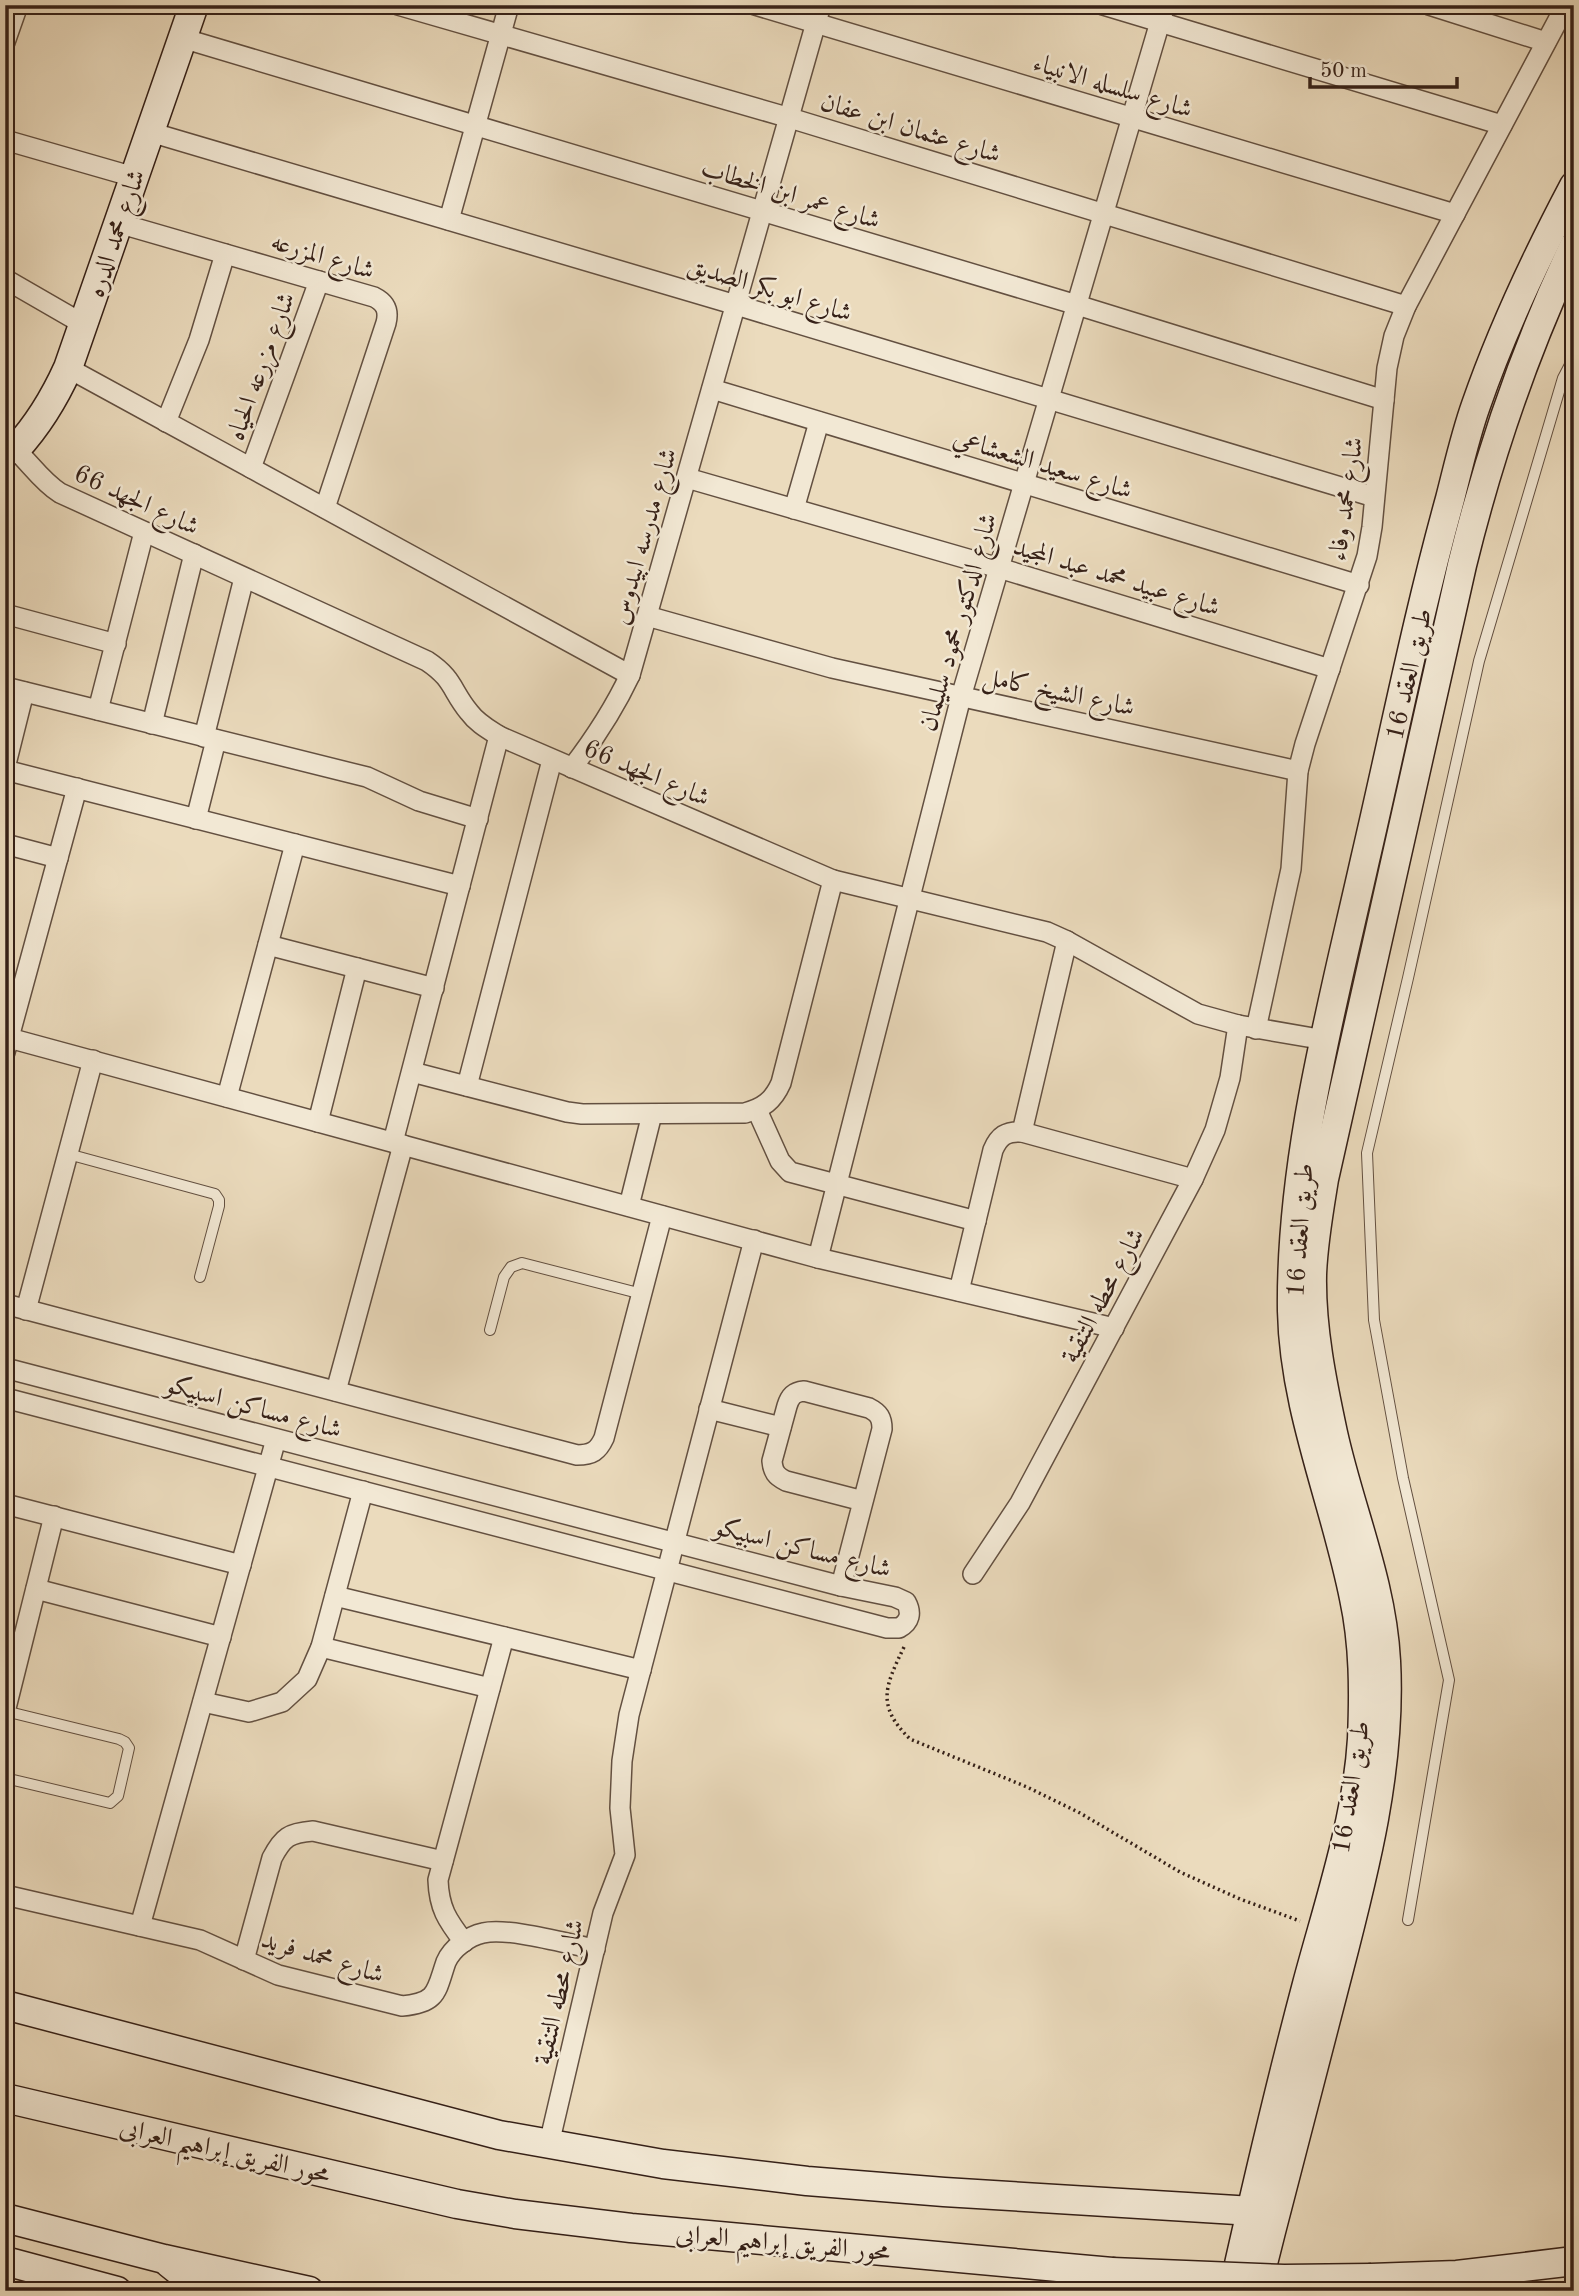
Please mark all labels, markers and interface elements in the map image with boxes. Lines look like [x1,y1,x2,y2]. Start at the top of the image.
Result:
scale bar [1310,46,1456,90]
street label: شارع سلسله الانبياء [1028,50,1195,130]
text: 50 m [1320,61,1367,82]
street label: شارع عثمان ابن عفان [815,89,1003,175]
street label: شارع عمر ابن الخطاب [696,155,883,241]
street label: شارع محمد الدره [83,167,157,303]
street label: شارع المزرعه [266,229,377,292]
street label: شارع ابو بكر الصديق [682,252,855,334]
street label: شارع مزرعه الحياه [223,289,307,446]
street label: شارع سعيد الشعشاعي [948,425,1135,511]
street label: شارع محمد وفاء [1325,436,1375,564]
street label: شارع مدرسه ابيدوس [607,446,689,630]
street label: شارع الجهد 66 [67,461,203,547]
street label: شارع الدكتور محمود سليمان [915,511,1009,736]
street label: شارع عبيد محمد عبد المجيد [1008,534,1223,628]
street label: طريق العقد 16 [1382,606,1440,743]
street label: شارع الشيخ كامل [978,663,1137,731]
street label: شارع الجهد 66 [577,736,713,818]
street label: طريق العقد 16 [1283,1162,1321,1298]
street label: شارع محطه التنقية [1057,1224,1156,1371]
street label: شارع مساكن اسبيكو [158,1369,345,1451]
street label: شارع مساكن اسبيكو [707,1512,894,1590]
street label: طريق العقد 16 [1329,1719,1377,1856]
street label: شارع محطه التنقية [531,1917,596,2069]
street label: شارع محمد فريد [256,1927,387,1996]
street label: محور الفريق إبراهيم العرابى [114,2115,333,2200]
street label: محور الفريق إبراهيم العرابى [674,2222,891,2277]

